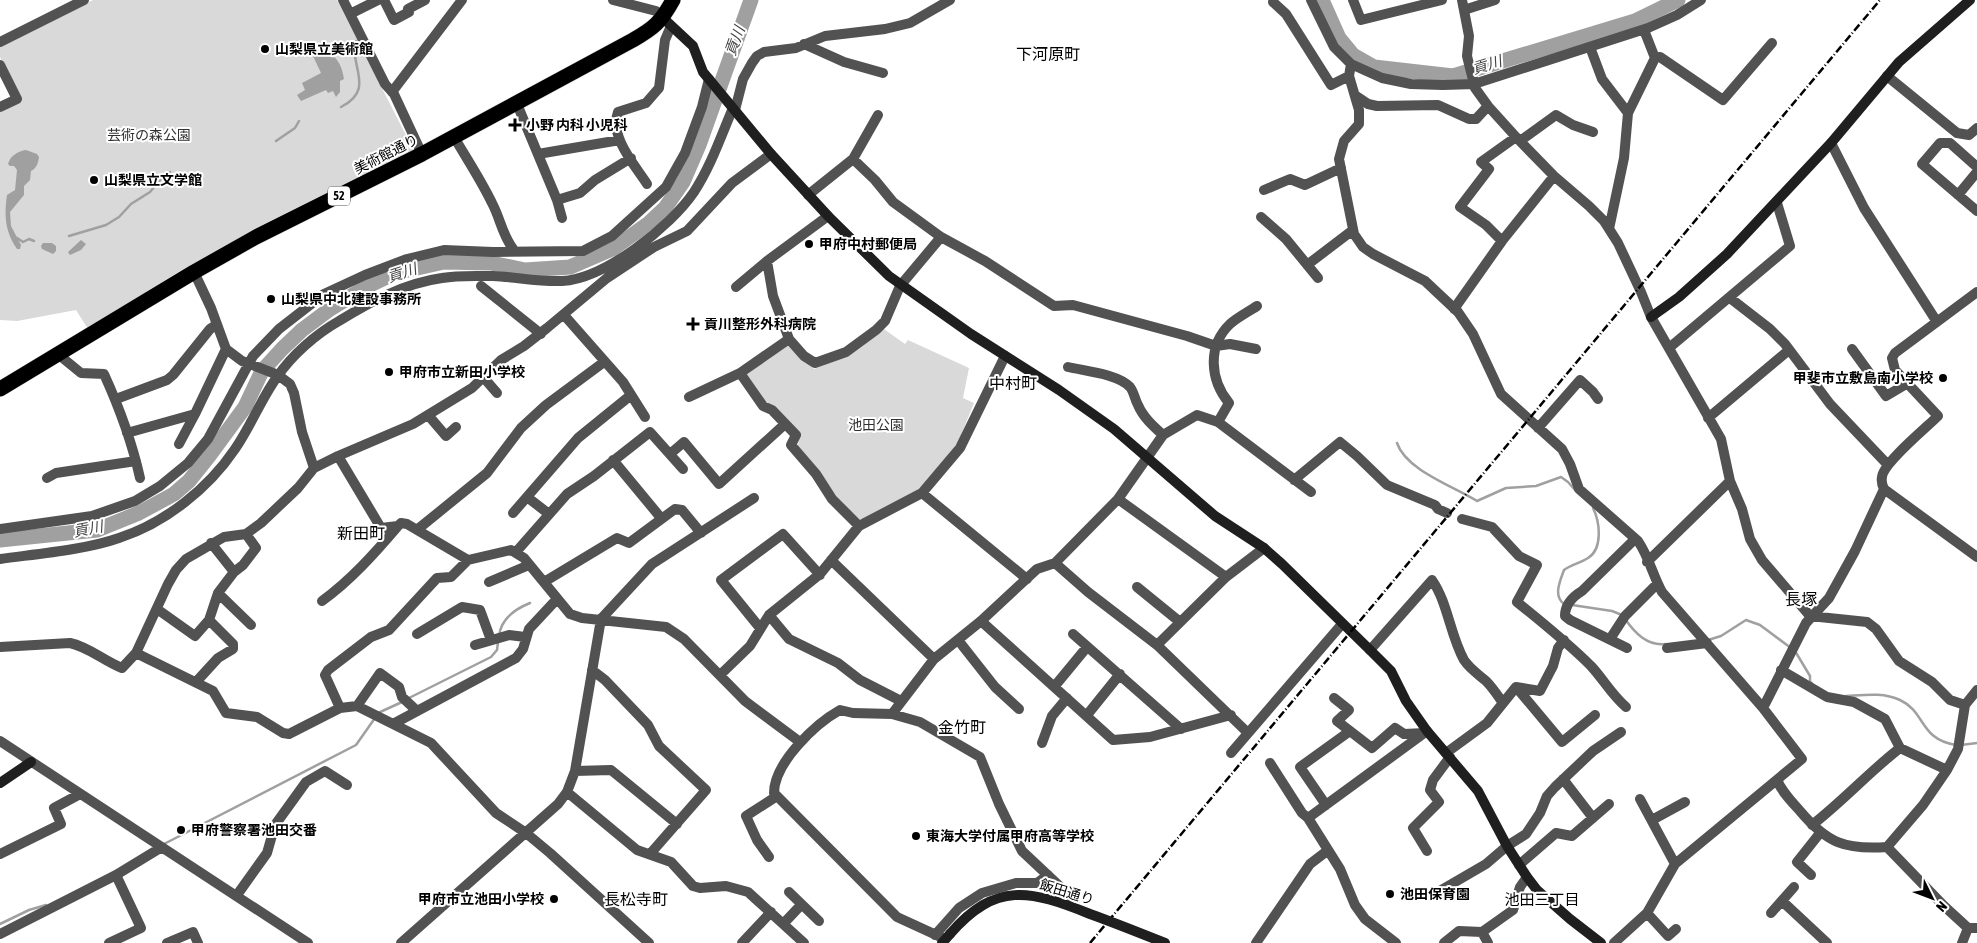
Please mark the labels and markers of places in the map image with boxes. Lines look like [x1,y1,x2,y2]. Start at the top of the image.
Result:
place label: 山梨県立美術館 [275,41,373,57]
marker: 山梨県立美術館 [259,43,271,55]
place label: 小野 内科 小児科 [526,117,628,133]
marker: 小野 内科 小児科 [508,118,522,132]
place label: 山梨県立文学館 [104,172,202,188]
marker: 山梨県立文学館 [88,174,100,186]
place label: 甲府中村郵便局 [819,236,917,252]
marker: 甲府中村郵便局 [803,238,815,250]
place label: 山梨県中北建設事務所 [281,291,421,307]
marker: 山梨県中北建設事務所 [265,293,277,305]
place label: 貢川整形外科病院 [704,316,816,332]
marker: 貢川整形外科病院 [686,317,700,331]
place label: 甲府市立新田小学校 [399,364,525,380]
marker: 甲府市立新田小学校 [383,366,395,378]
place label: 甲斐市立敷島南小学校 [1793,370,1933,386]
marker: 甲斐市立敷島南小学校 [1937,372,1949,384]
place label: 甲府警察署池田交番 [191,822,317,838]
marker: 甲府警察署池田交番 [175,824,187,836]
place label: 東海大学付属甲府高等学校 [926,828,1094,844]
marker: 東海大学付属甲府高等学校 [910,830,922,842]
place label: 池田保育園 [1400,886,1470,902]
marker: 池田保育園 [1384,888,1396,900]
place label: 甲府市立池田小学校 [418,891,544,907]
marker: 甲府市立池田小学校 [548,893,560,905]

